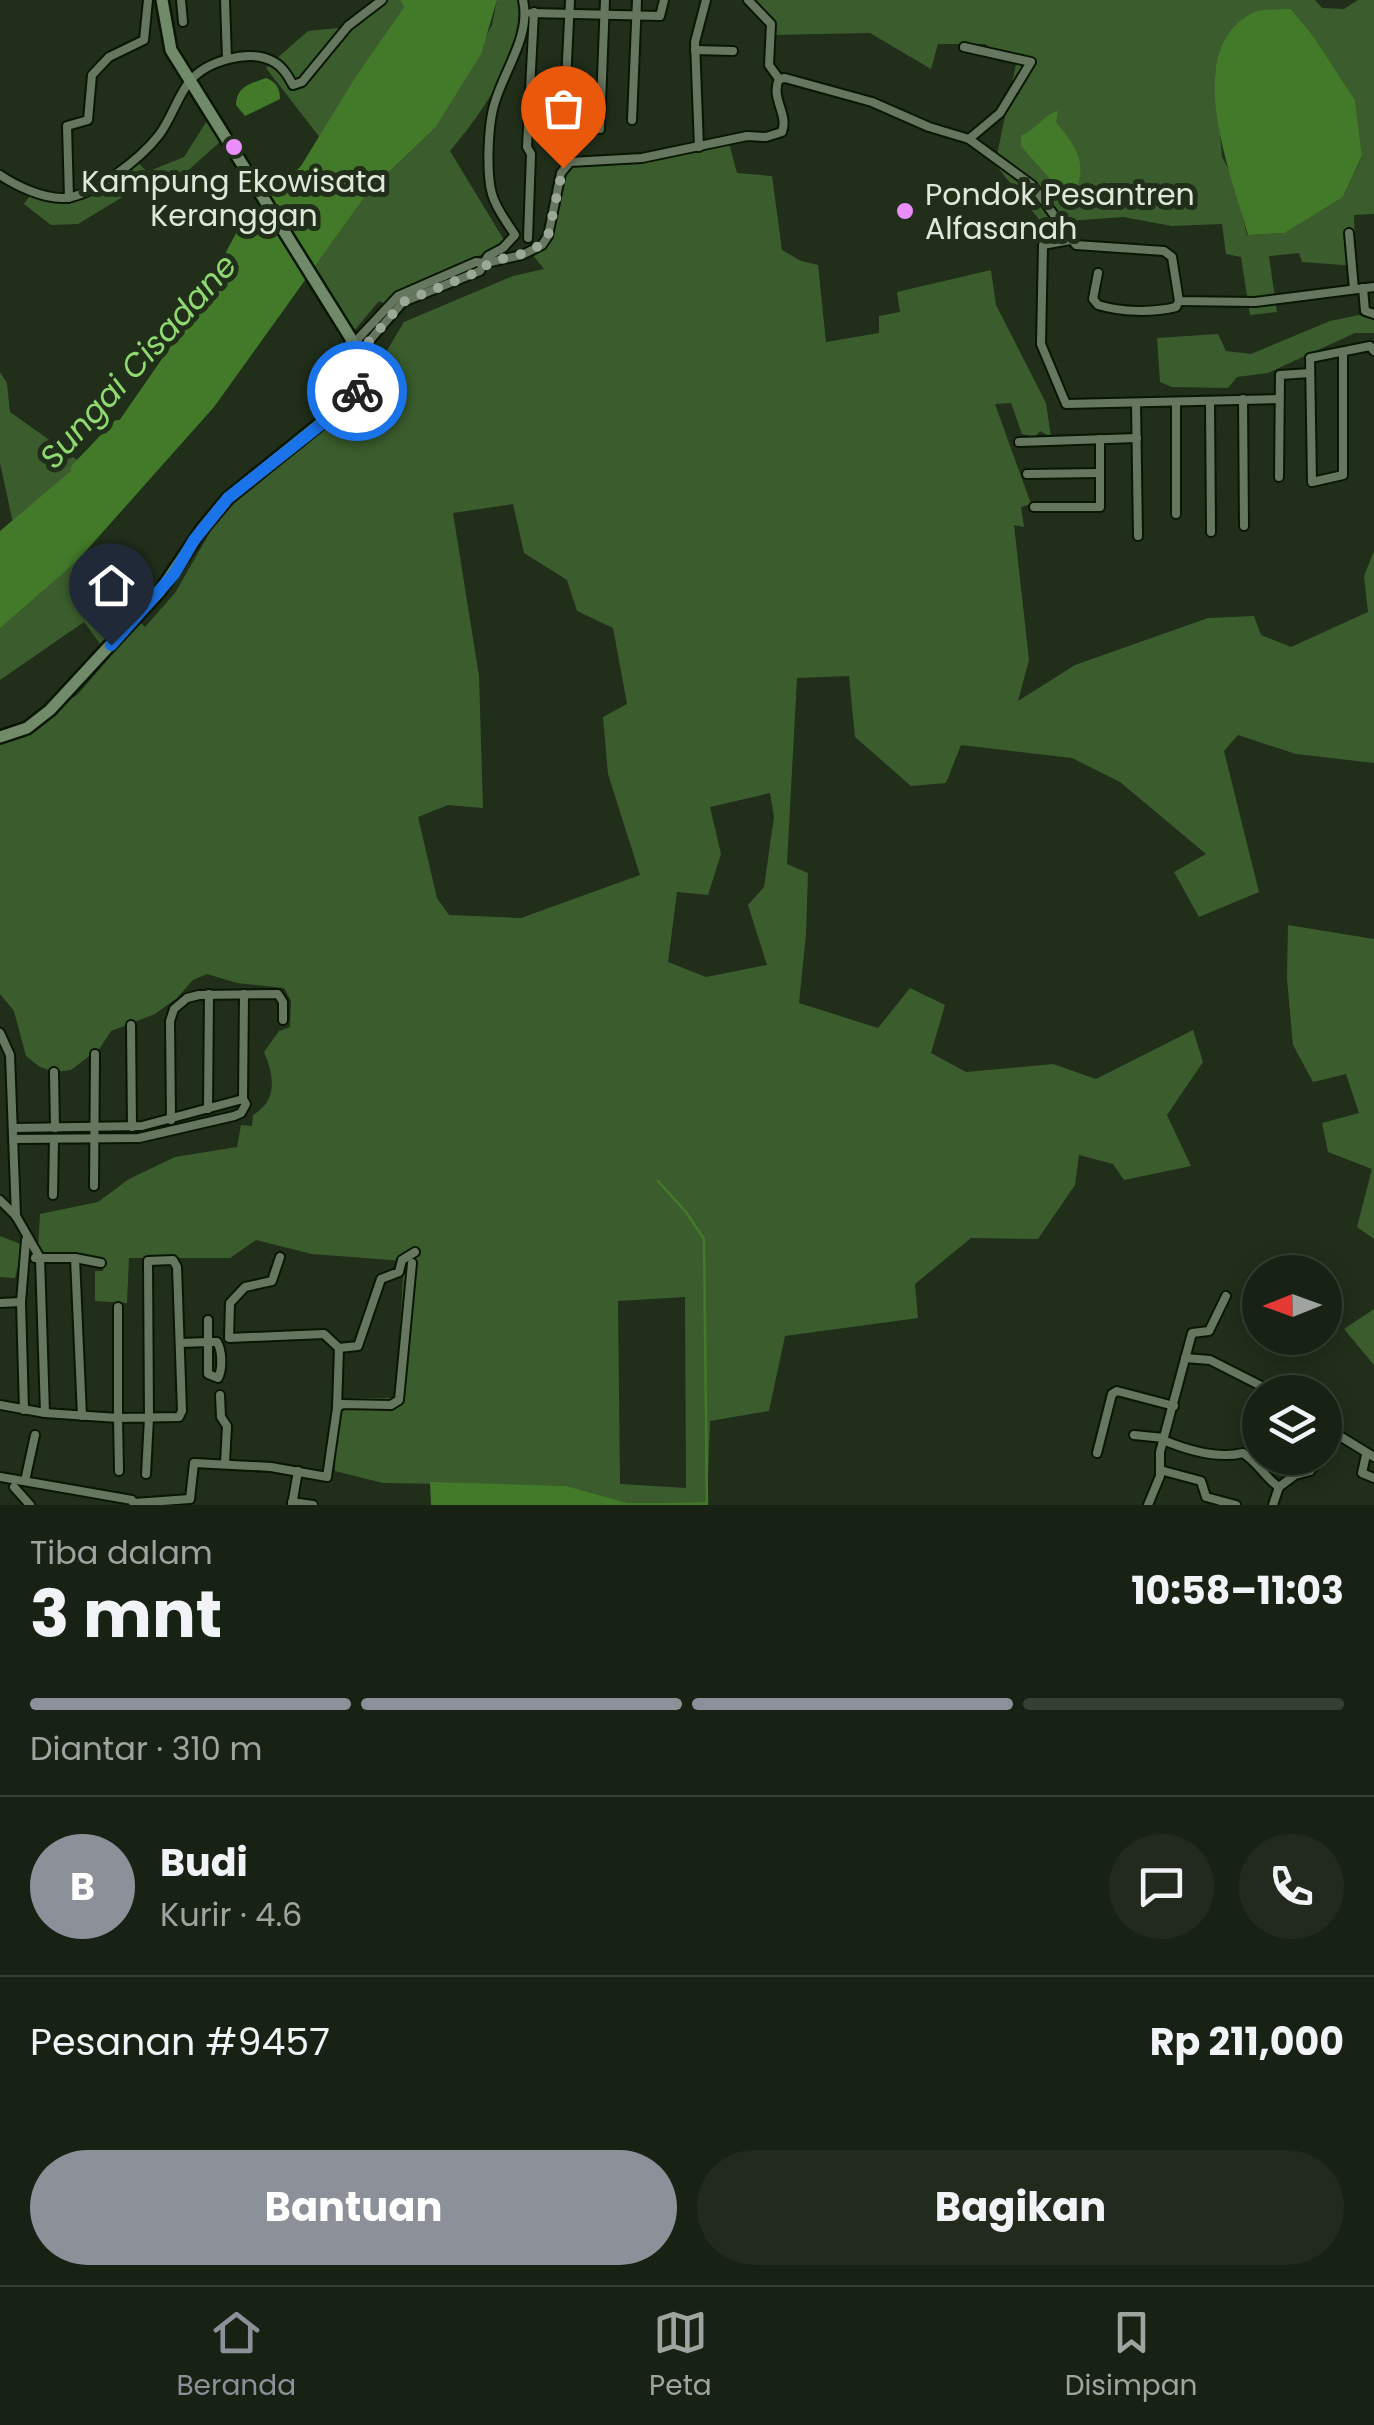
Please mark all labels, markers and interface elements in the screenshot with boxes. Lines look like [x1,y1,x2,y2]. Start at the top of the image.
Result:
pin [521,66,606,169]
icon: bag [536,81,591,136]
marker: Kampung Ekowisata Keranggan [223,136,245,158]
place label: Kampung Ekowisata Keranggan [81,160,387,237]
place label: Pondok Pesantren Alfasanah [925,173,1195,250]
marker: Pondok Pesantren Alfasanah [894,200,916,222]
water label: Sungai Cisadane [29,244,247,478]
courier [307,341,407,441]
icon: bike [330,364,385,419]
pin [69,543,154,646]
icon: home [84,558,139,613]
north arrow [1242,1255,1342,1355]
map controls [1242,1255,1342,1475]
button: layers [1242,1375,1342,1475]
text: Tiba dalam [30,1530,213,1575]
text: 10:58–11:03 [1131,1564,1344,1617]
text: 3 mnt [30,1569,222,1660]
text: Diantar · 310 m [30,1726,262,1771]
button: chat [1109,1834,1214,1939]
button: phone [1239,1834,1344,1939]
text: Budi [160,1836,248,1889]
text: B [70,1860,95,1913]
text: Kurir · 4.6 [160,1892,302,1937]
text: Pesanan #9457 [30,2015,330,2068]
text: Rp 211,000 [1150,2015,1344,2068]
button: Bantuan [30,2150,677,2265]
button: Bagikan [697,2150,1344,2265]
tab: Beranda [176,2305,296,2407]
tab: Peta [649,2305,712,2407]
tab: Disimpan [1065,2305,1198,2407]

